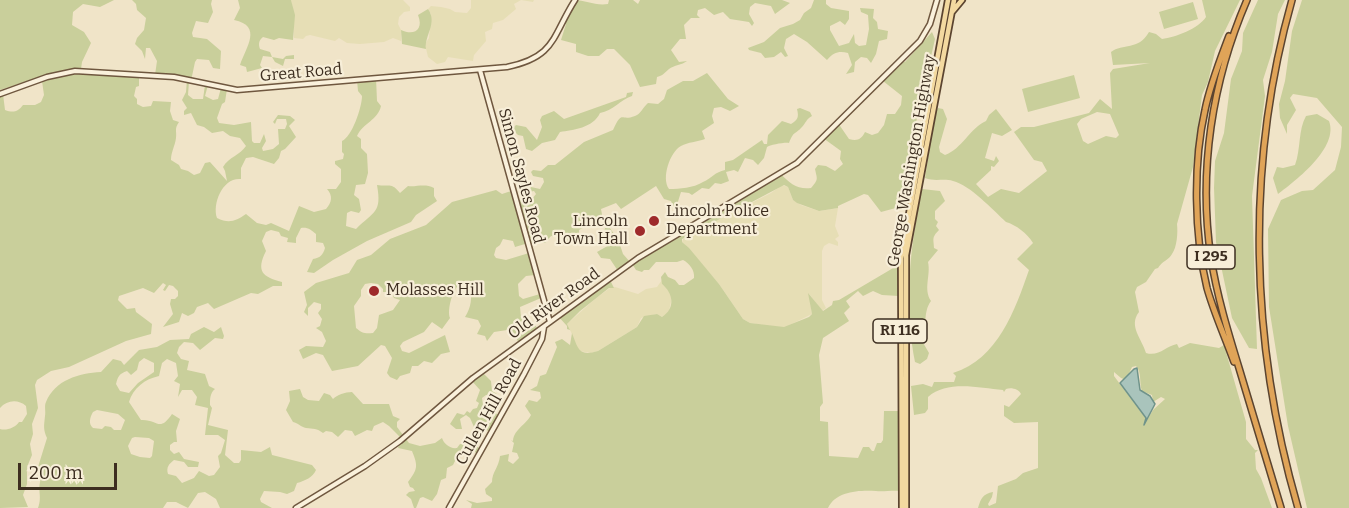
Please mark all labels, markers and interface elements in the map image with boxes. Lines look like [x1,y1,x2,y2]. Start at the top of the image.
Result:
street label: George Washington Highway [884,53,940,269]
street label: Great Road [259,60,343,86]
street label: Simon Sayles Road [494,106,548,246]
place label: Lincoln Police Department [666,202,769,240]
place label: Lincoln Town Hall [554,212,628,250]
marker: Lincoln Police Department [647,214,661,228]
marker: Lincoln Town Hall [633,224,647,238]
road number: I 295 [1187,245,1235,269]
street label: Old River Road [504,264,604,344]
place label: Molasses Hill [386,281,484,301]
marker: Molasses Hill [367,284,381,298]
road number: RI 116 [873,319,927,343]
street label: Cullen Hill Road [452,355,526,469]
scale bar [21,451,120,489]
text: 200 m [29,462,83,484]

